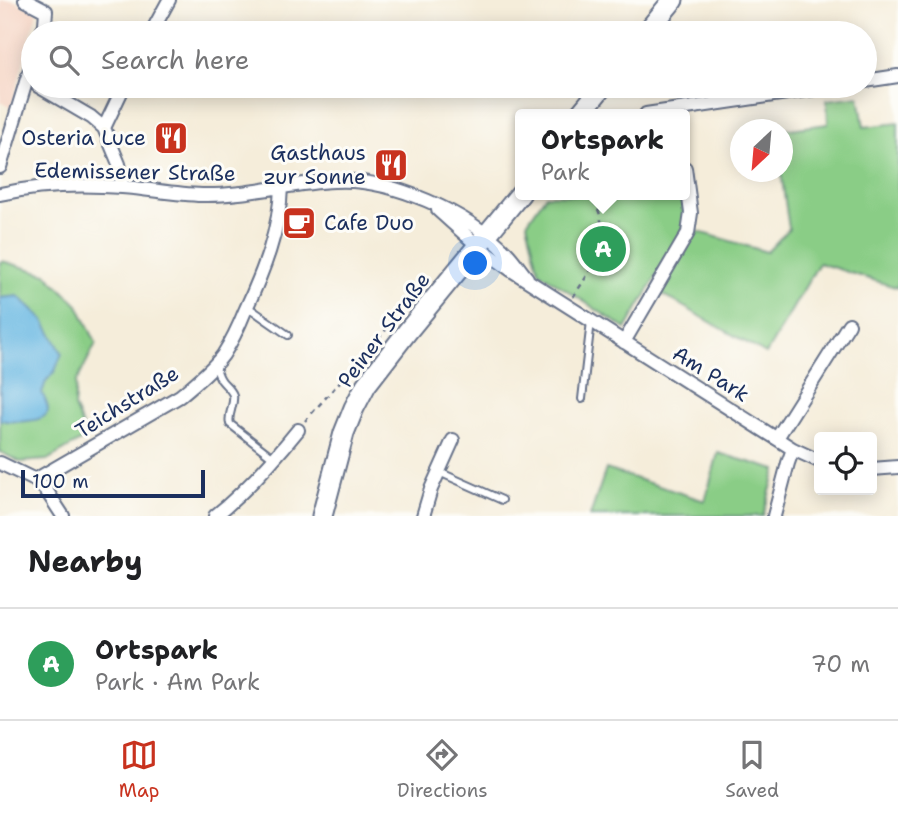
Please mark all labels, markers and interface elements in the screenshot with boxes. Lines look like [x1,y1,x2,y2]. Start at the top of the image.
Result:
search box [21,21,877,98]
icon: search [45,41,83,79]
text: Search here [101,42,250,77]
popup [515,109,690,200]
restaurant icon: Osteria Luce [152,119,190,157]
north arrow [730,119,793,182]
text: Ortspark [541,122,664,157]
place label: Osteria Luce [21,124,146,152]
place label: Gasthaus zur Sonne [263,139,366,191]
restaurant icon: Gasthaus zur Sonne [372,146,410,184]
street label: Edemissener Straße [34,156,236,188]
text: Park [541,157,590,187]
cafe icon: Cafe Duo [280,204,318,242]
place label: Cafe Duo [324,209,414,237]
pin: A [580,223,626,275]
your location [458,246,492,280]
street label: Peiner Straße [331,267,437,393]
street label: Am Park [667,339,755,409]
street label: Teichstraße [70,359,184,445]
map controls [814,432,877,495]
button: locate [814,432,877,495]
scale bar [21,467,205,499]
text: 100 m [32,469,89,494]
text: Nearby [28,541,143,582]
text: Ortspark [95,632,218,667]
text: A [42,649,60,679]
text: 70 m [811,649,870,679]
text: Park · Am Park [95,667,260,697]
tab: Map [119,736,159,803]
tab: Directions [397,736,488,803]
tab: Saved [725,736,779,803]

